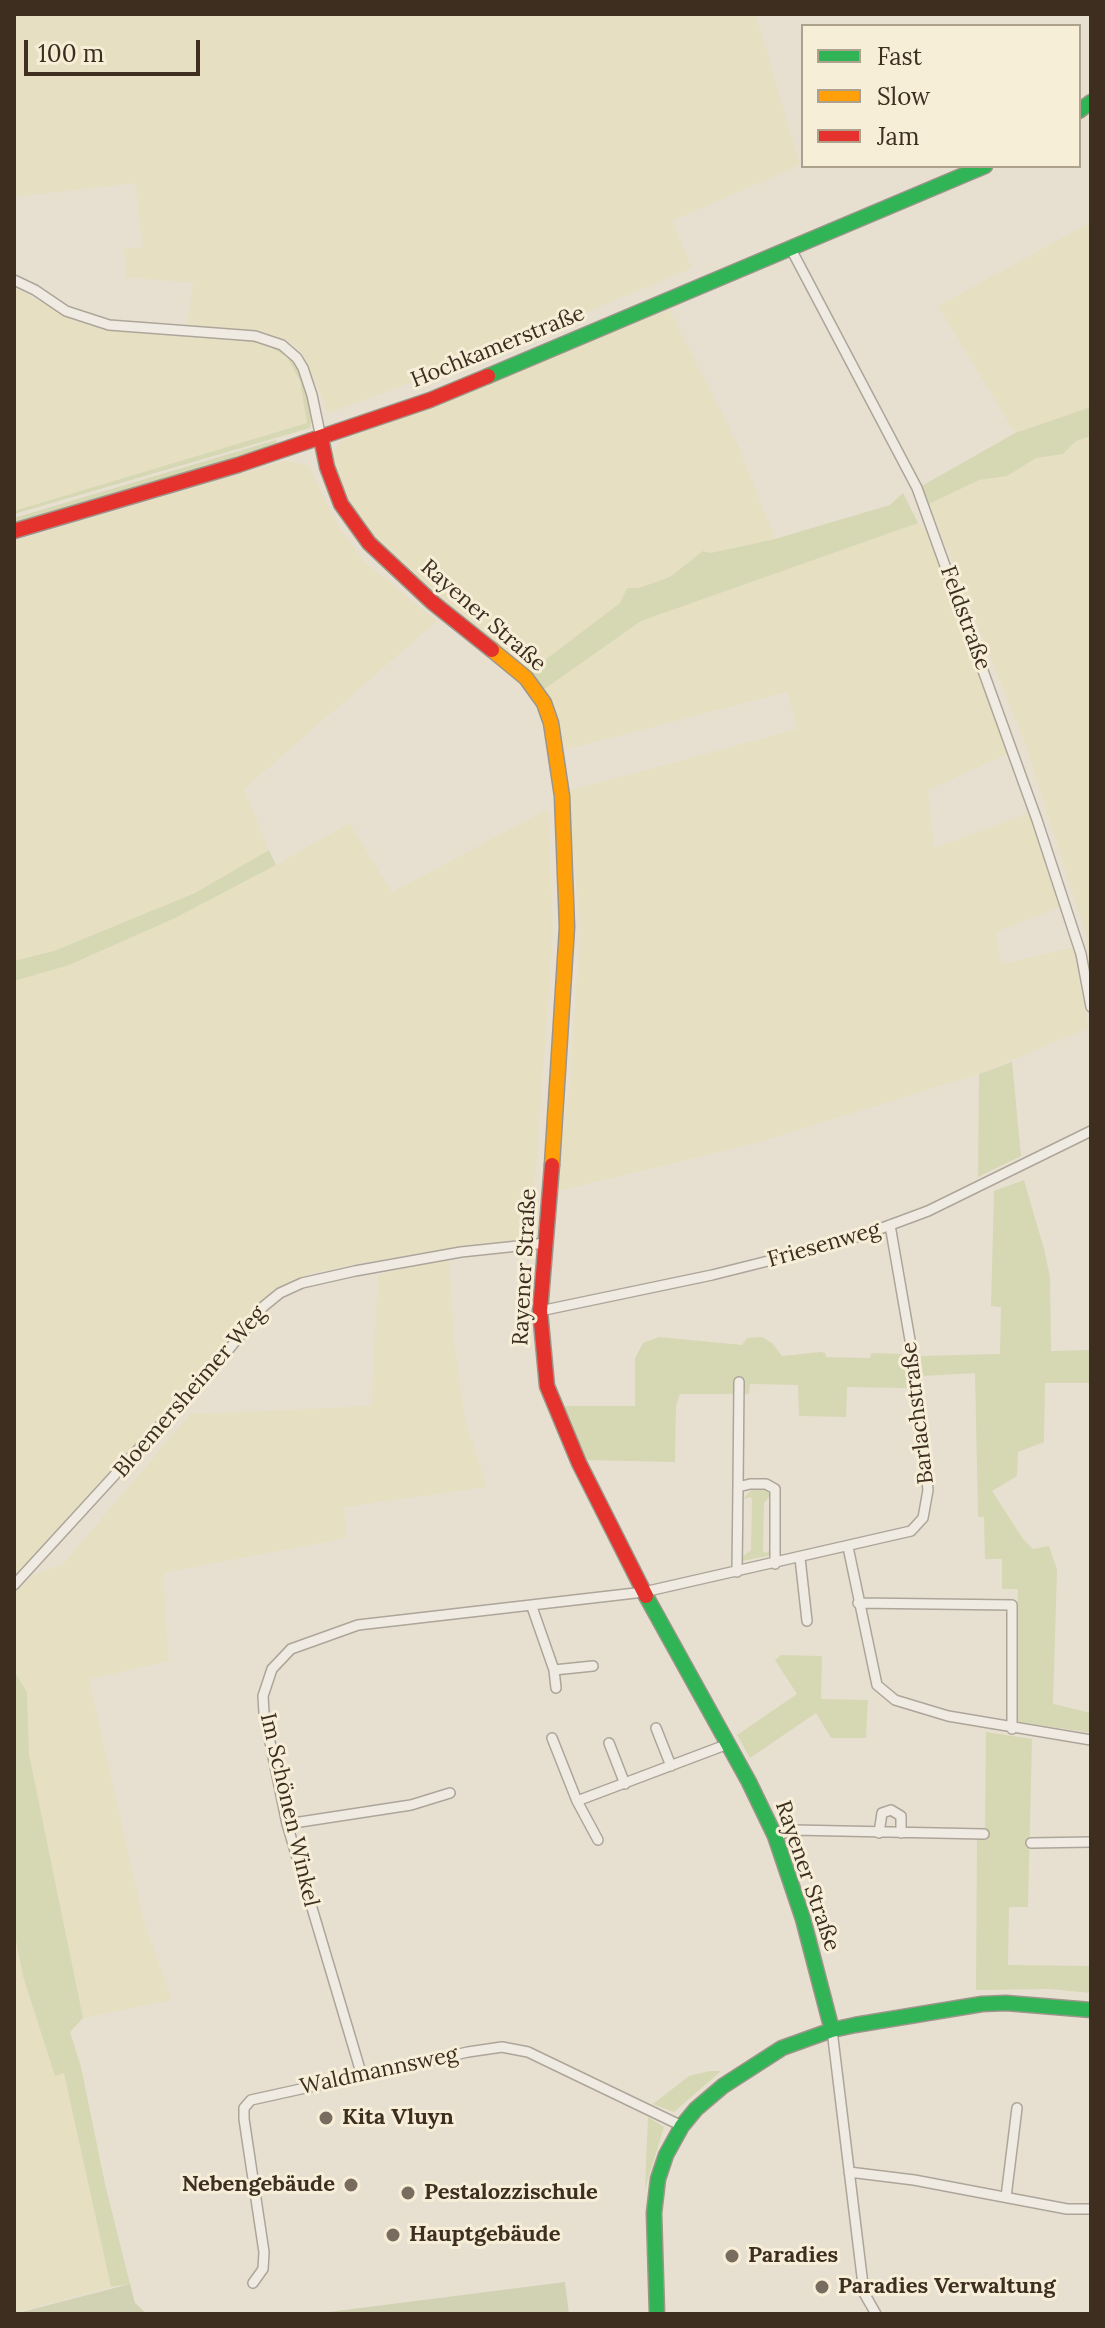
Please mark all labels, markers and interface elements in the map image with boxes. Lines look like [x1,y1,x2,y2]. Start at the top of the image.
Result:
scale bar [28,24,204,74]
legend [801,24,1081,168]
text: 100 m [38,38,104,69]
text: Fast [877,41,922,72]
text: Slow [877,81,930,112]
text: Jam [877,121,919,152]
street label: Hochkamerstraße [407,300,589,394]
street label: Rayener Straße [415,554,551,678]
street label: Feldstraße [934,562,996,674]
street label: Rayener Straße [508,1188,542,1346]
street label: Friesenweg [765,1216,883,1274]
street label: Bloemersheimer Weg [108,1301,272,1483]
street label: Barlachstraße [896,1340,940,1486]
street label: Im Schönen Winkel [254,1711,324,1909]
street label: Rayener Straße [769,1797,845,1955]
street label: Waldmannsweg [298,2041,460,2101]
place label: Kita Vluyn [342,2105,454,2131]
marker: Kita Vluyn [317,2109,335,2127]
place label: Nebengebäude [182,2172,335,2198]
marker: Nebengebäude [342,2176,360,2194]
place label: Pestalozzischule [424,2180,598,2206]
marker: Pestalozzischule [399,2184,417,2202]
place label: Hauptgebäude [409,2222,561,2248]
marker: Hauptgebäude [384,2226,402,2244]
place label: Paradies [748,2243,838,2269]
marker: Paradies [723,2247,741,2265]
place label: Paradies Verwaltung [838,2274,1055,2300]
marker: Paradies Verwaltung [813,2278,831,2296]

